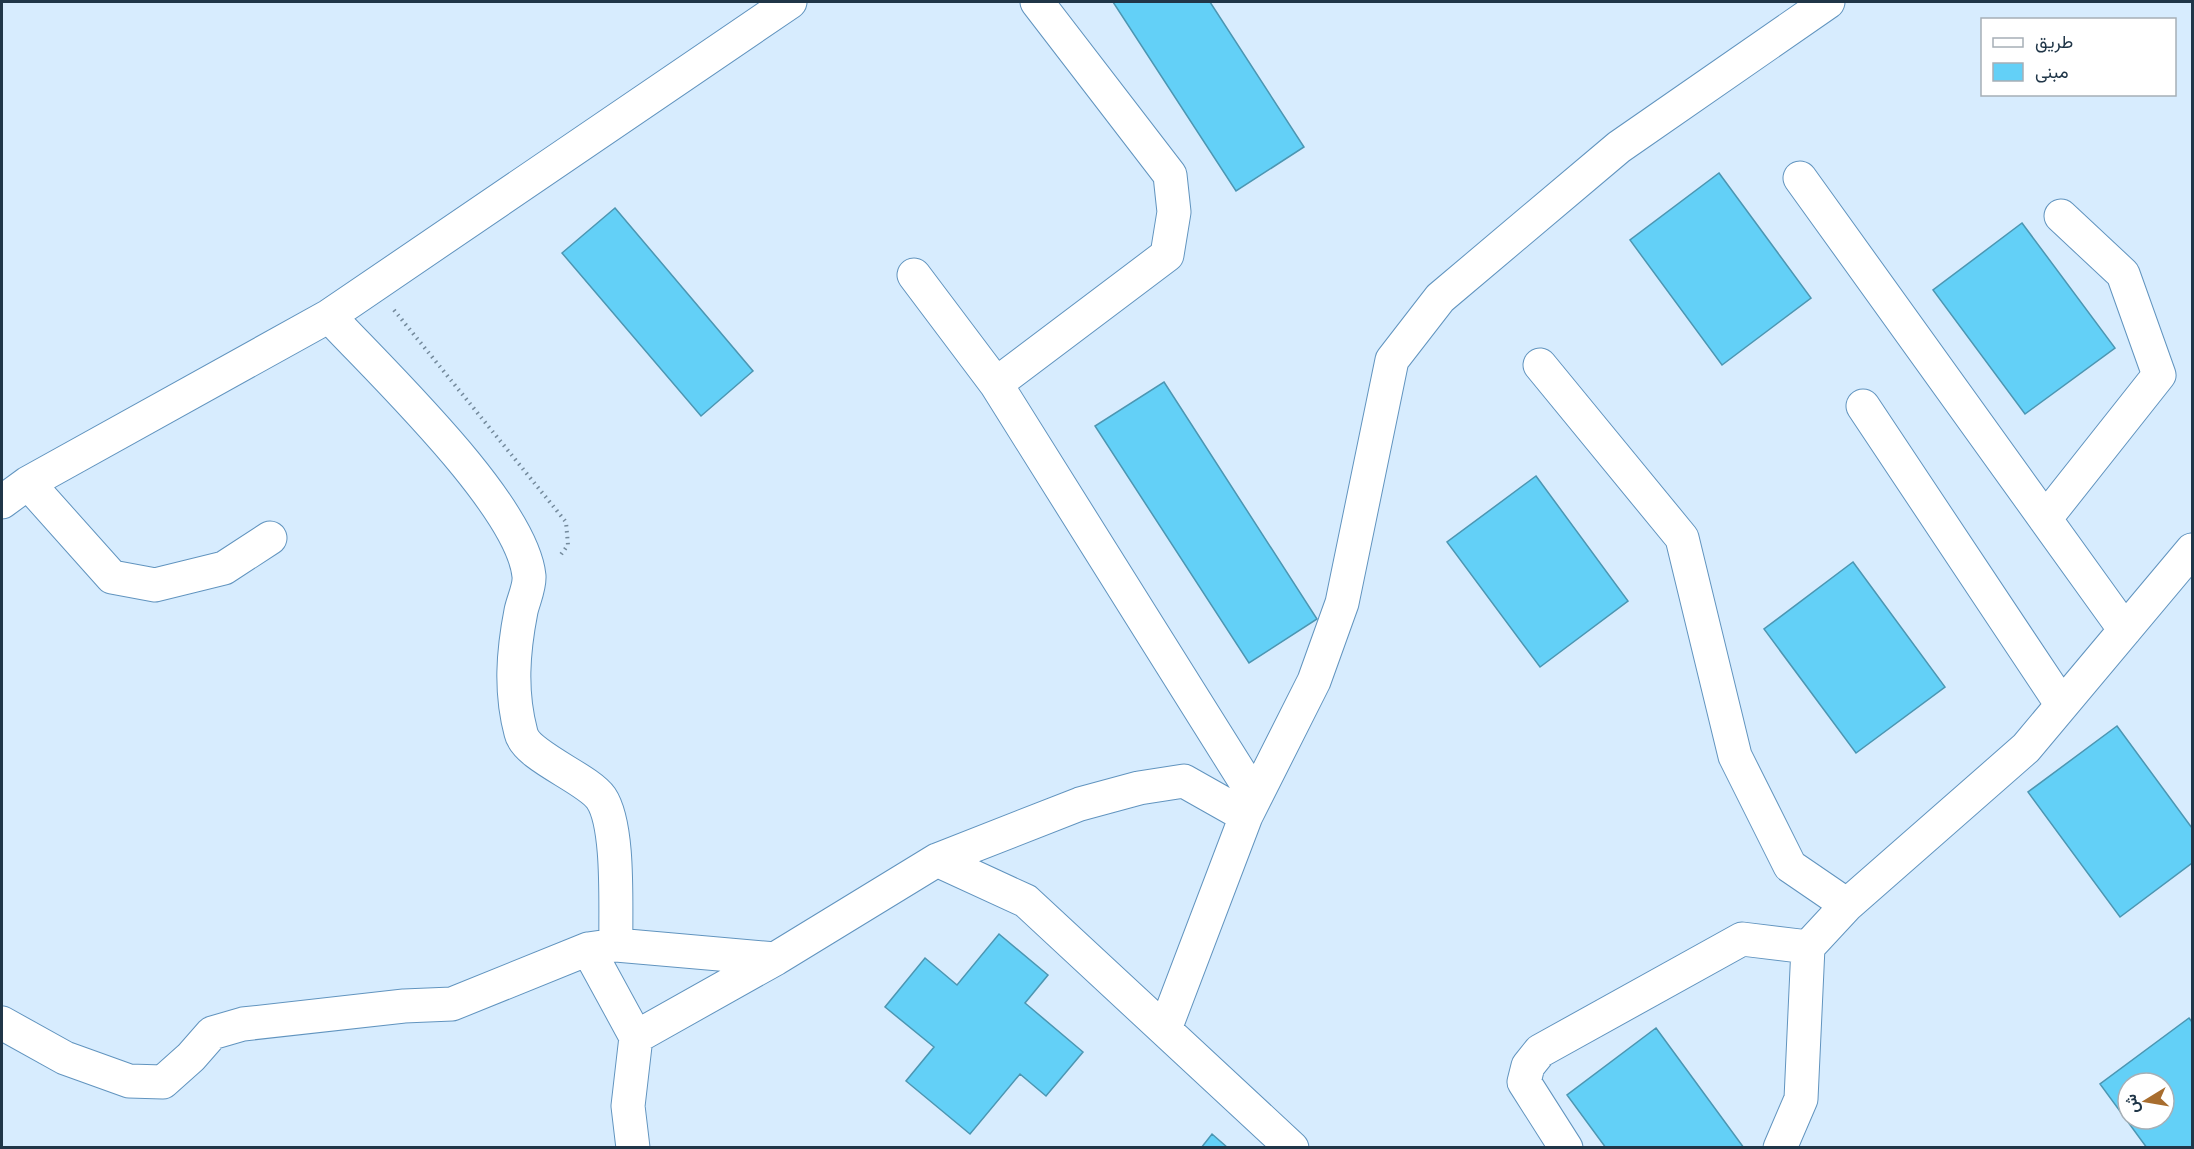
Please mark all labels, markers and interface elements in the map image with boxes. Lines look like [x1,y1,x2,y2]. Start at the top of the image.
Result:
legend [1981,18,2176,96]
text: طريق [2035,29,2073,53]
text: مبنى [2035,59,2069,83]
north arrow [2116,1071,2176,1131]
text: ش [2119,1092,2144,1115]

